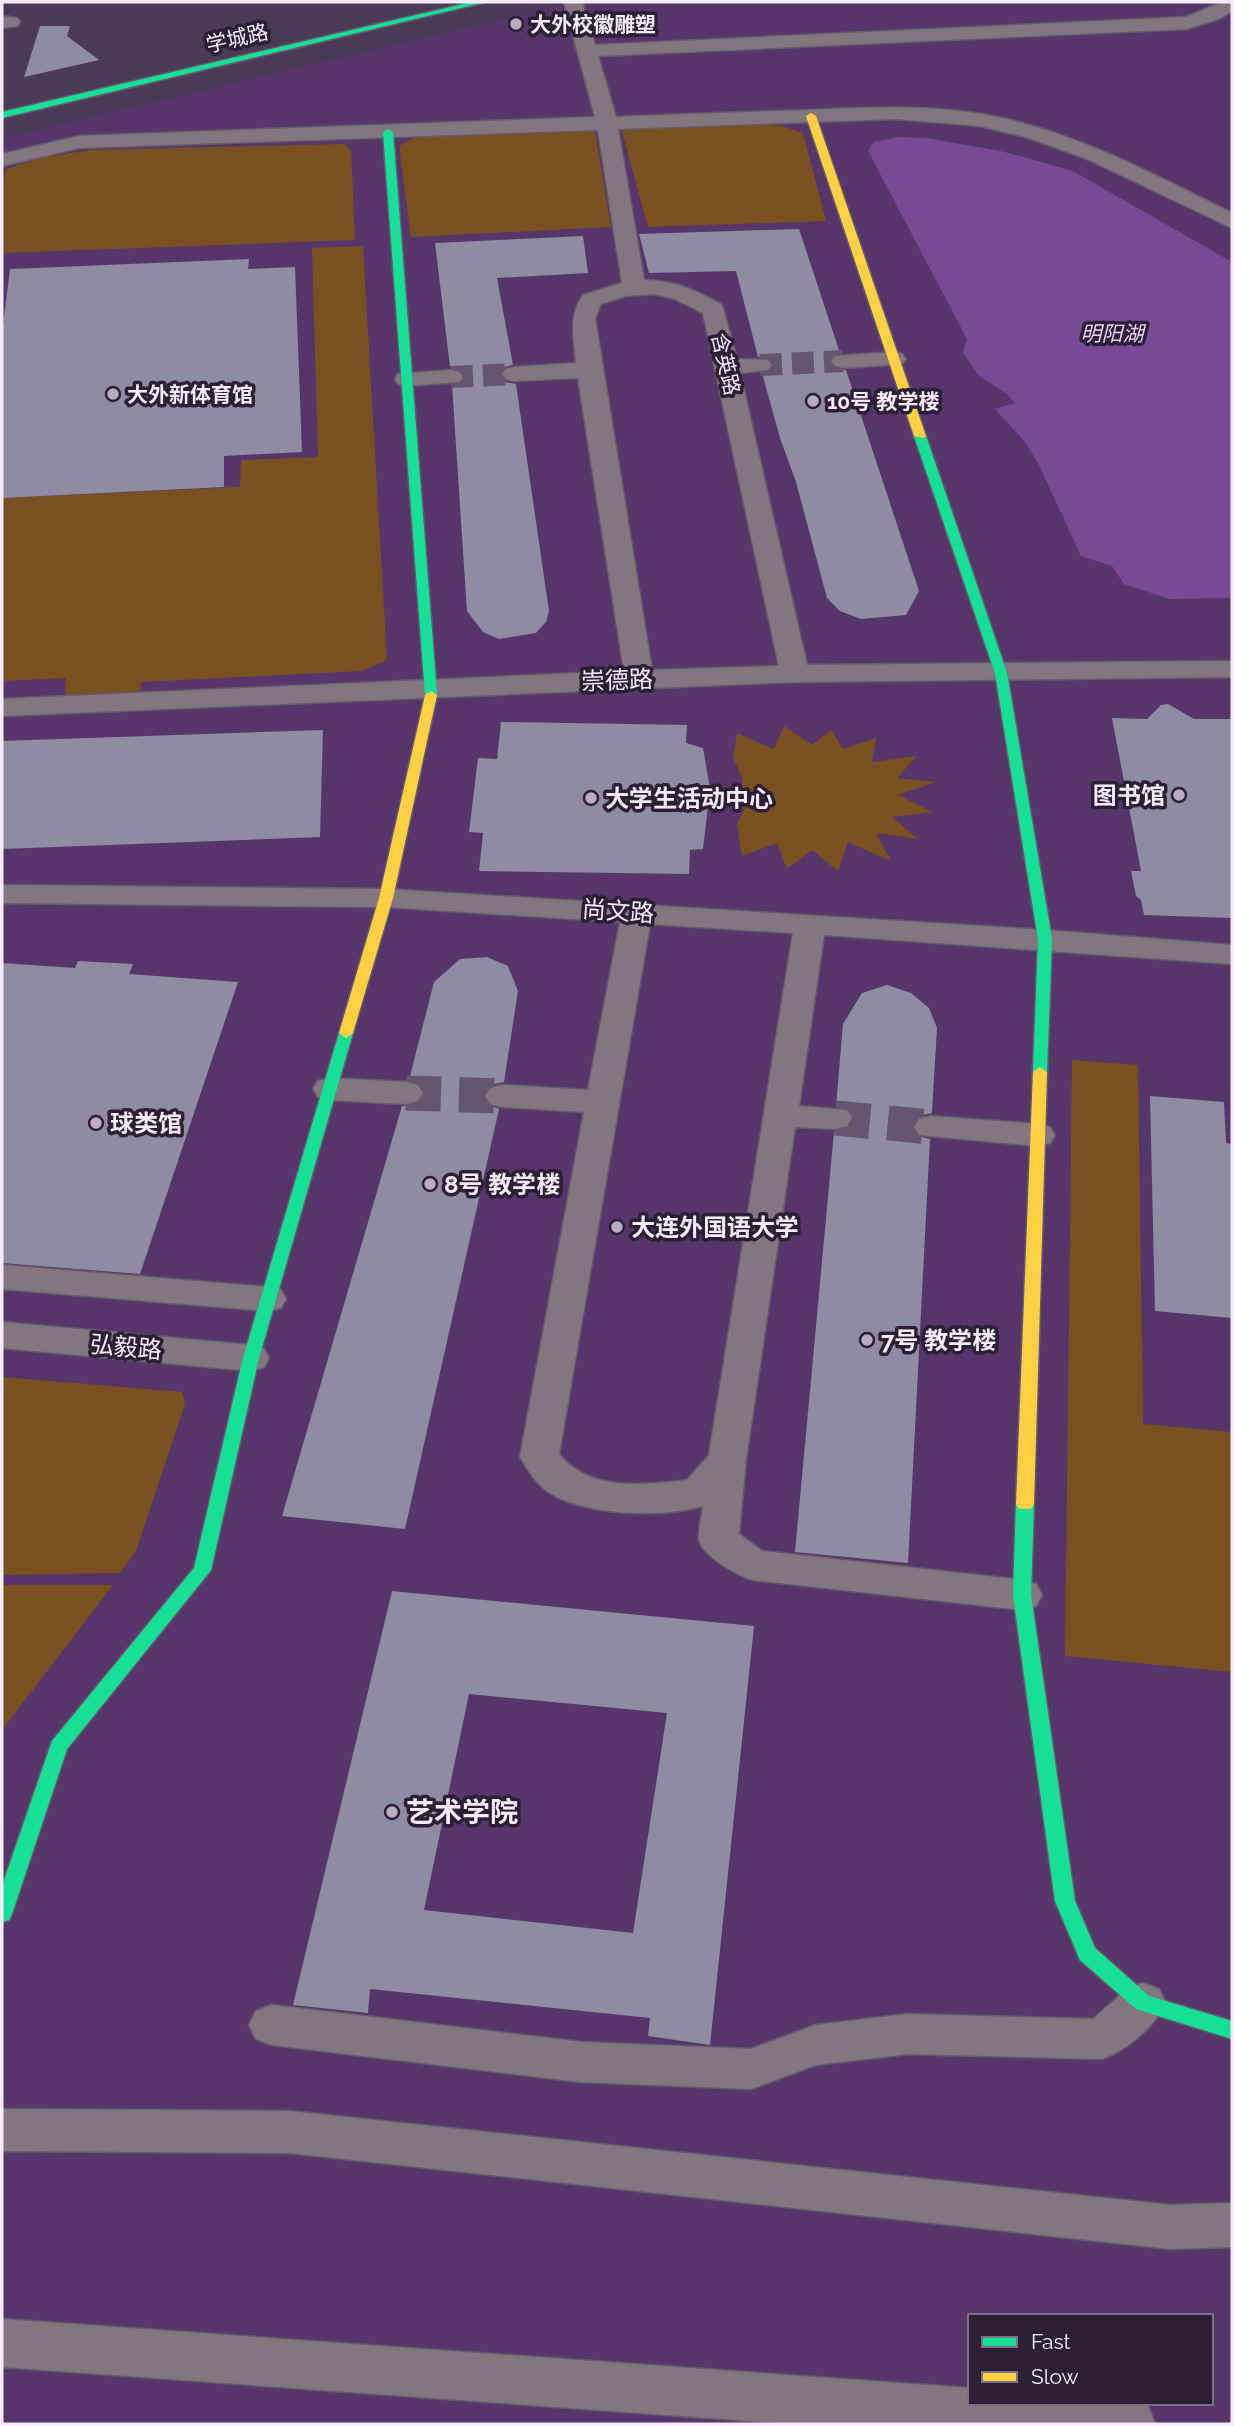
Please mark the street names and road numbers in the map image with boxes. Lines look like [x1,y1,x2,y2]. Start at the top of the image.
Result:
street label: 学城路 [203,19,271,57]
street label: 含英路 [707,330,745,398]
street label: 崇德路 [581,664,653,696]
street label: 尚文路 [581,894,655,928]
street label: 弘毅路 [89,1329,163,1365]

